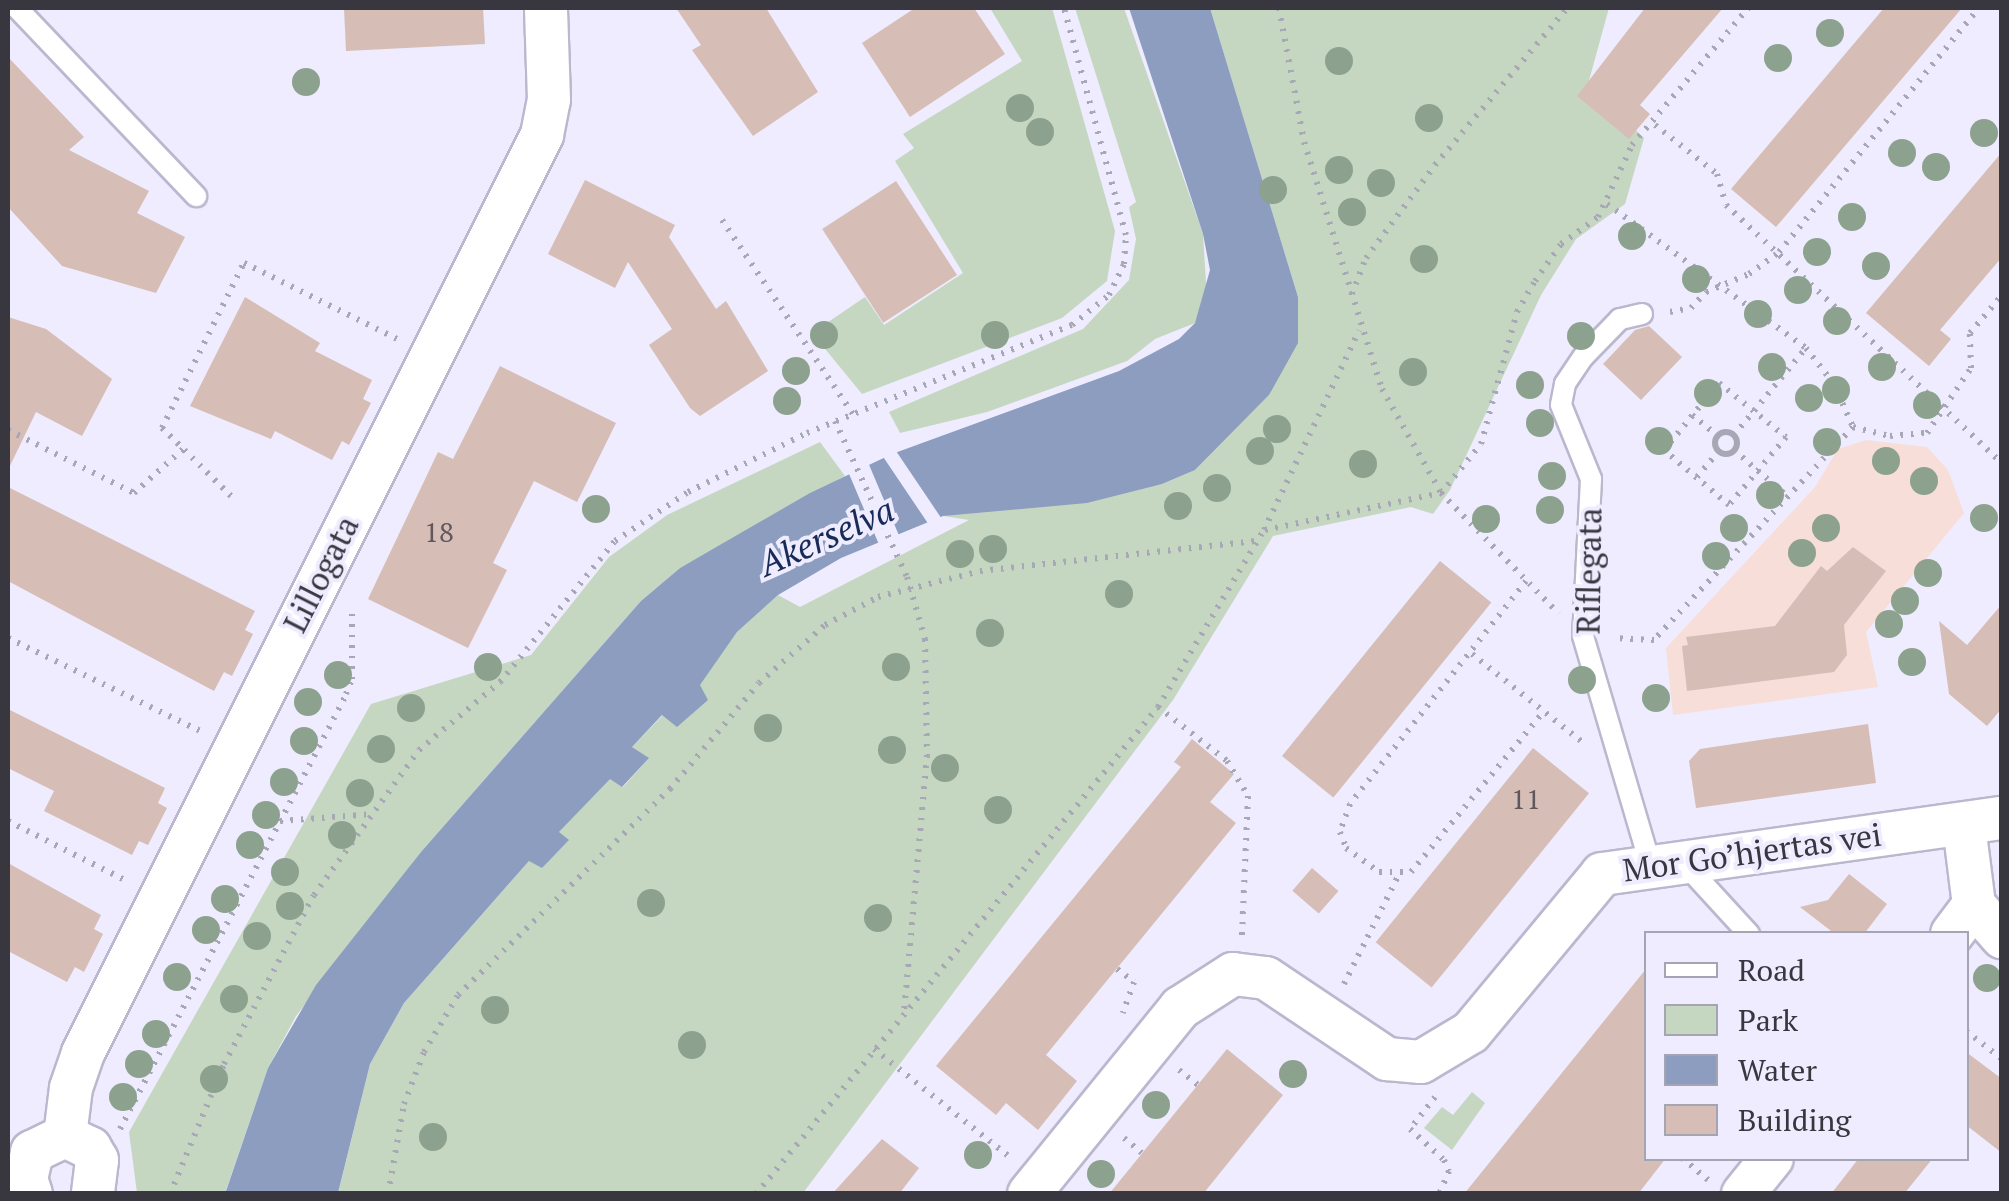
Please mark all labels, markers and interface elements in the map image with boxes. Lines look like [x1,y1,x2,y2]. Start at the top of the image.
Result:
water label: Akerselva [752,488,900,584]
street label: Riflegata [1569,507,1609,635]
street label: Lillogata [275,510,367,638]
house number: 18 [424,515,454,549]
house number: 11 [1511,782,1541,816]
street label: Mor Go’hjertas vei [1620,815,1884,889]
legend [1644,931,1969,1161]
text: Road [1738,950,1805,990]
text: Park [1738,1000,1798,1040]
text: Water [1738,1050,1817,1090]
text: Building [1738,1100,1851,1140]

